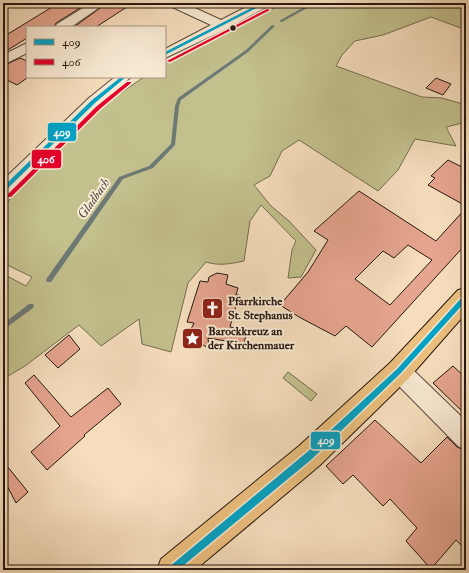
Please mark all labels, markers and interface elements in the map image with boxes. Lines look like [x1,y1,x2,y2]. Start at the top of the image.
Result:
unlabelled marker [228,23,238,33]
legend [26,26,166,78]
text: 409 [62,35,81,50]
text: 406 [62,55,82,70]
line badge: 409 [47,122,77,142]
text: 409 [52,126,71,140]
line badge: 406 [31,149,62,169]
text: 406 [36,153,56,167]
water label: Gladbach [74,175,113,222]
place label: Pfarrkirche St. Stephanus [228,294,293,323]
church icon: Pfarrkirche St. Stephanus [200,295,226,321]
place label: Barockkreuz an der Kirchenmauer [208,324,295,353]
place icon: Barockkreuz an der Kirchenmauer [180,325,206,351]
line badge: 409 [310,431,341,450]
text: 409 [316,434,335,448]

